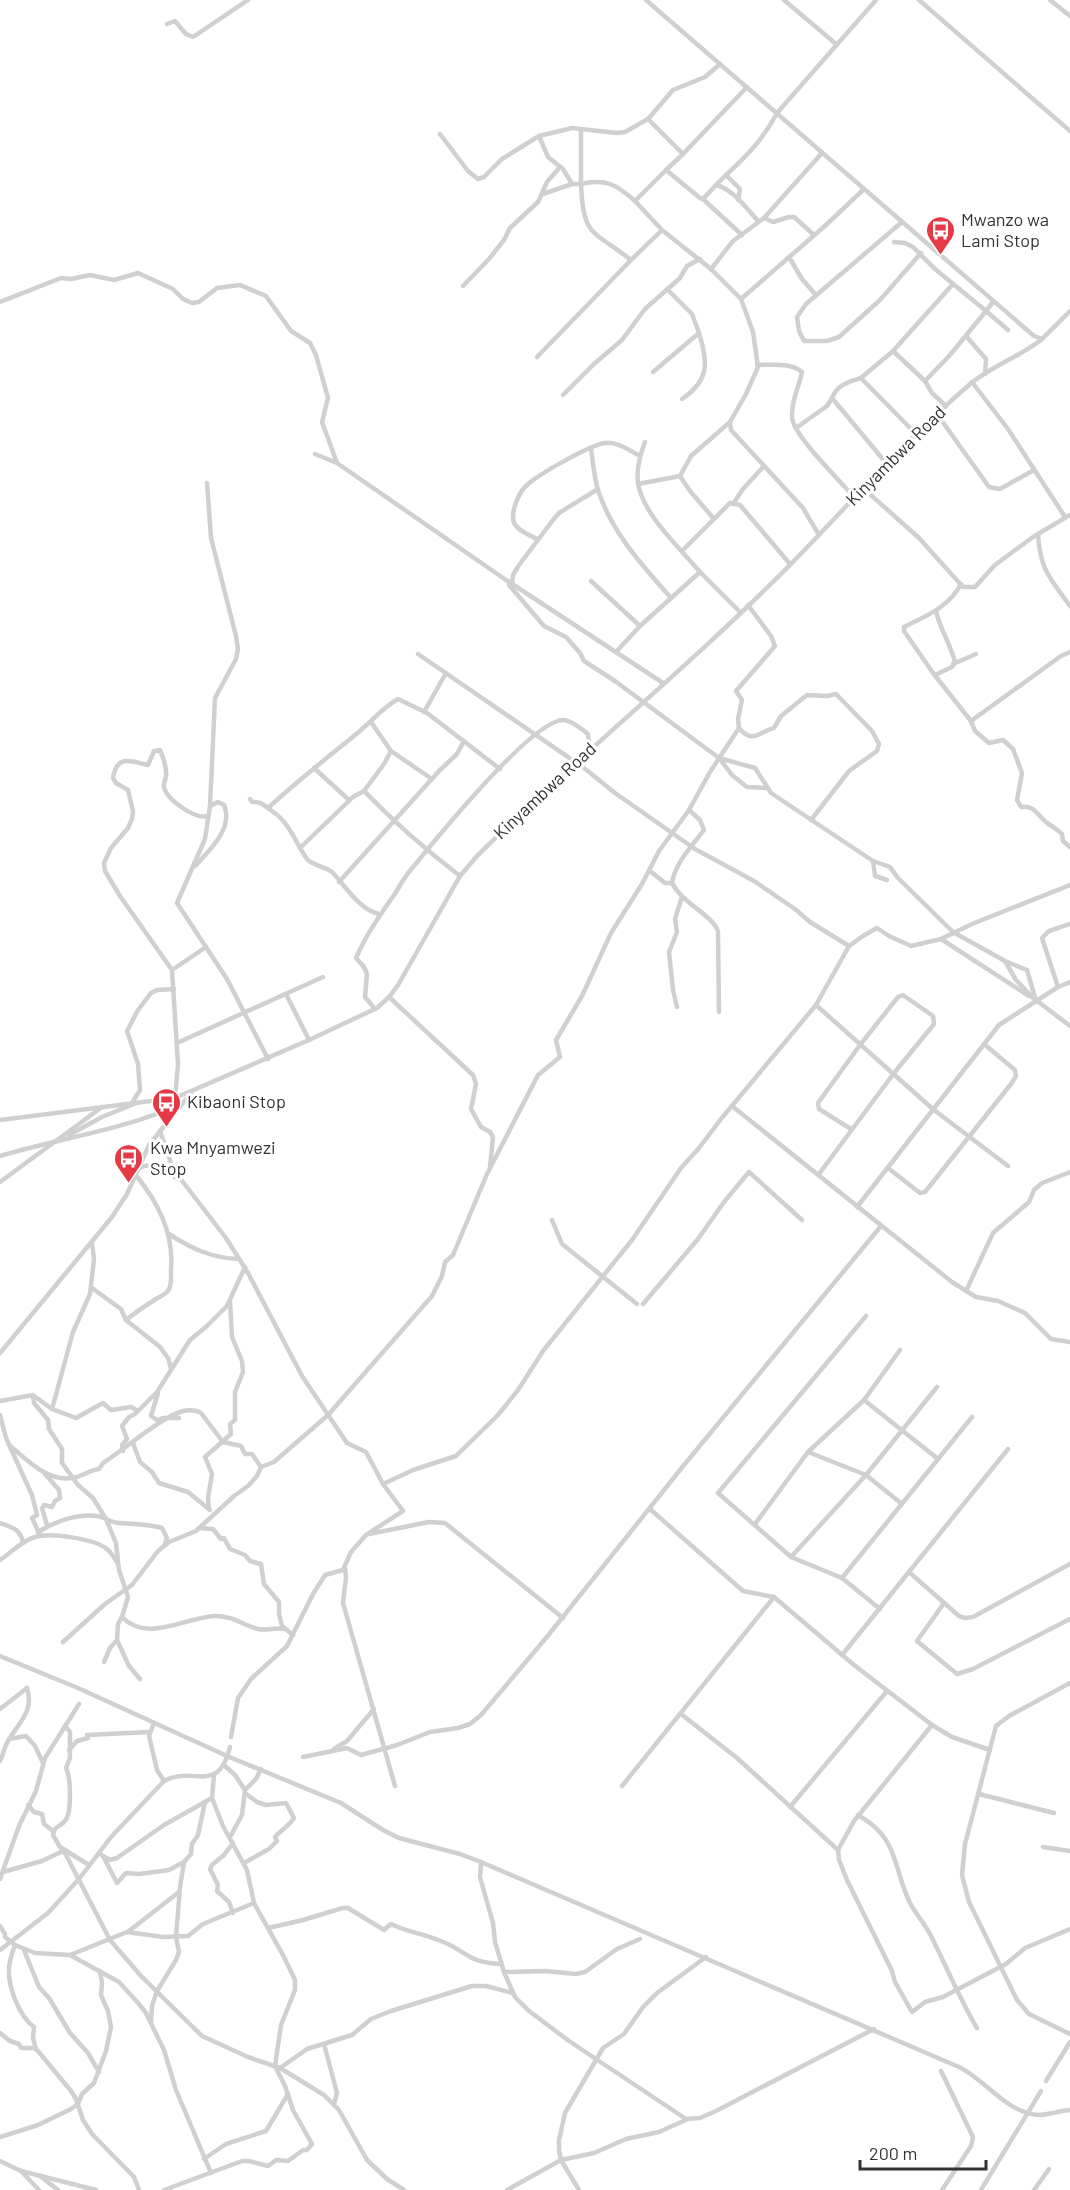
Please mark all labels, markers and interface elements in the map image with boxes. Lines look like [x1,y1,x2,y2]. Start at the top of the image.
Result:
place label: Mwanzo wa Lami Stop [961,208,1049,251]
bus stop icon: Mwanzo wa Lami Stop [924,214,956,256]
street label: Kinyambwa Road [841,401,950,510]
street label: Kinyambwa Road [488,737,600,843]
bus stop icon: Kibaoni Stop [150,1086,182,1128]
place label: Kibaoni Stop [187,1090,286,1112]
place label: Kwa Mnyamwezi Stop [150,1136,276,1179]
bus stop icon: Kwa Mnyamwezi Stop [113,1142,145,1184]
scale bar [860,2133,986,2171]
text: 200 m [869,2142,917,2164]

